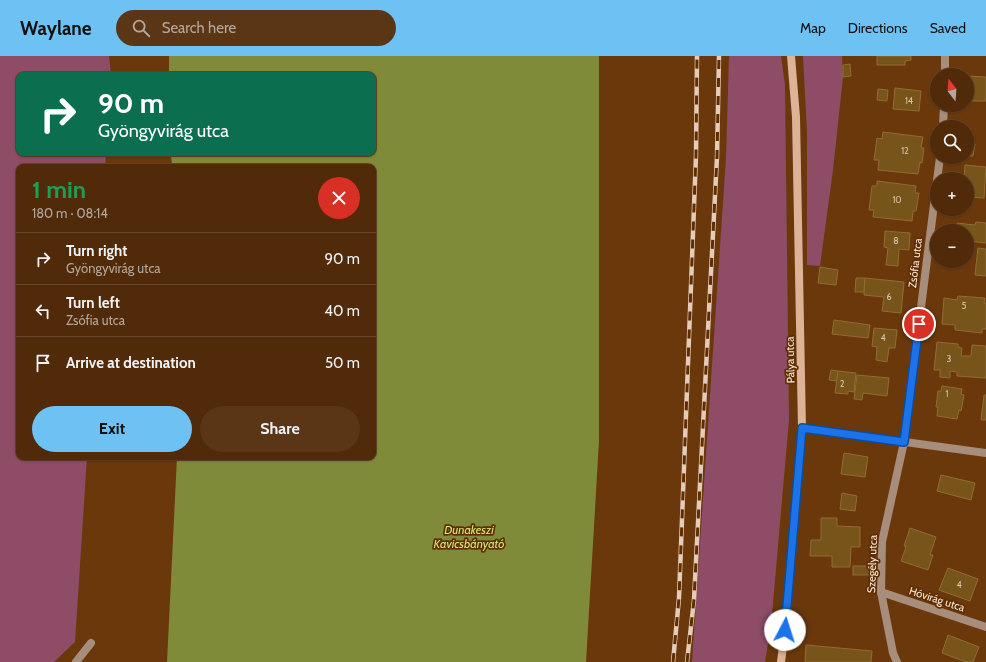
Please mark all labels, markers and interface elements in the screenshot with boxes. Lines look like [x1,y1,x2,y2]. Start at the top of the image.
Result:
search box [116,10,396,46]
text: Waylane [20,17,92,40]
icon: search [130,17,152,39]
text: Search here [162,19,236,37]
text: Map [800,19,826,37]
text: Directions [848,19,908,37]
text: Saved [930,19,966,37]
north arrow [930,68,974,112]
map controls [930,68,974,268]
text: 90 m [98,86,164,120]
icon: right [32,88,84,140]
house number: 14 [905,95,913,106]
text: Gyöngyvirág utca [98,120,229,142]
button: search [930,120,974,164]
house number: 12 [901,145,909,156]
button: + [930,172,974,216]
text: 1 min [32,175,86,204]
button: close [318,177,360,219]
house number: 10 [892,194,902,205]
text: 180 m · 08:14 [32,205,108,221]
button: − [930,224,974,268]
house number: 8 [893,235,899,246]
street label: Zsófia utca [905,237,925,289]
text: Turn right [66,242,127,260]
icon: right [32,248,54,270]
text: 90 m [324,250,360,268]
text: Gyöngyvirág utca [66,260,161,276]
house number: 6 [886,291,892,302]
text: Turn left [66,294,120,312]
icon: left [32,300,54,322]
house number: 5 [962,300,967,311]
text: 40 m [324,302,360,320]
pin [902,307,936,341]
text: Zsófia utca [66,312,125,328]
icon: arrive [908,313,930,335]
house number: 4 [880,332,886,343]
street label: Pálya utca [783,336,797,384]
icon: arrive [32,352,54,374]
house number: 3 [947,353,952,364]
text: Arrive at destination [66,354,196,372]
text: 50 m [325,354,360,372]
house number: 2 [840,378,845,389]
house number: 1 [946,388,949,399]
button: Exit [32,406,192,452]
button: Share [200,406,360,452]
water label: Dunakeszi Kavicsbányató [434,522,504,551]
street label: Szegély utca [864,534,880,593]
house number: 4 [956,579,962,590]
street label: Hóvirág utca [907,583,967,615]
position arrow [764,609,806,651]

